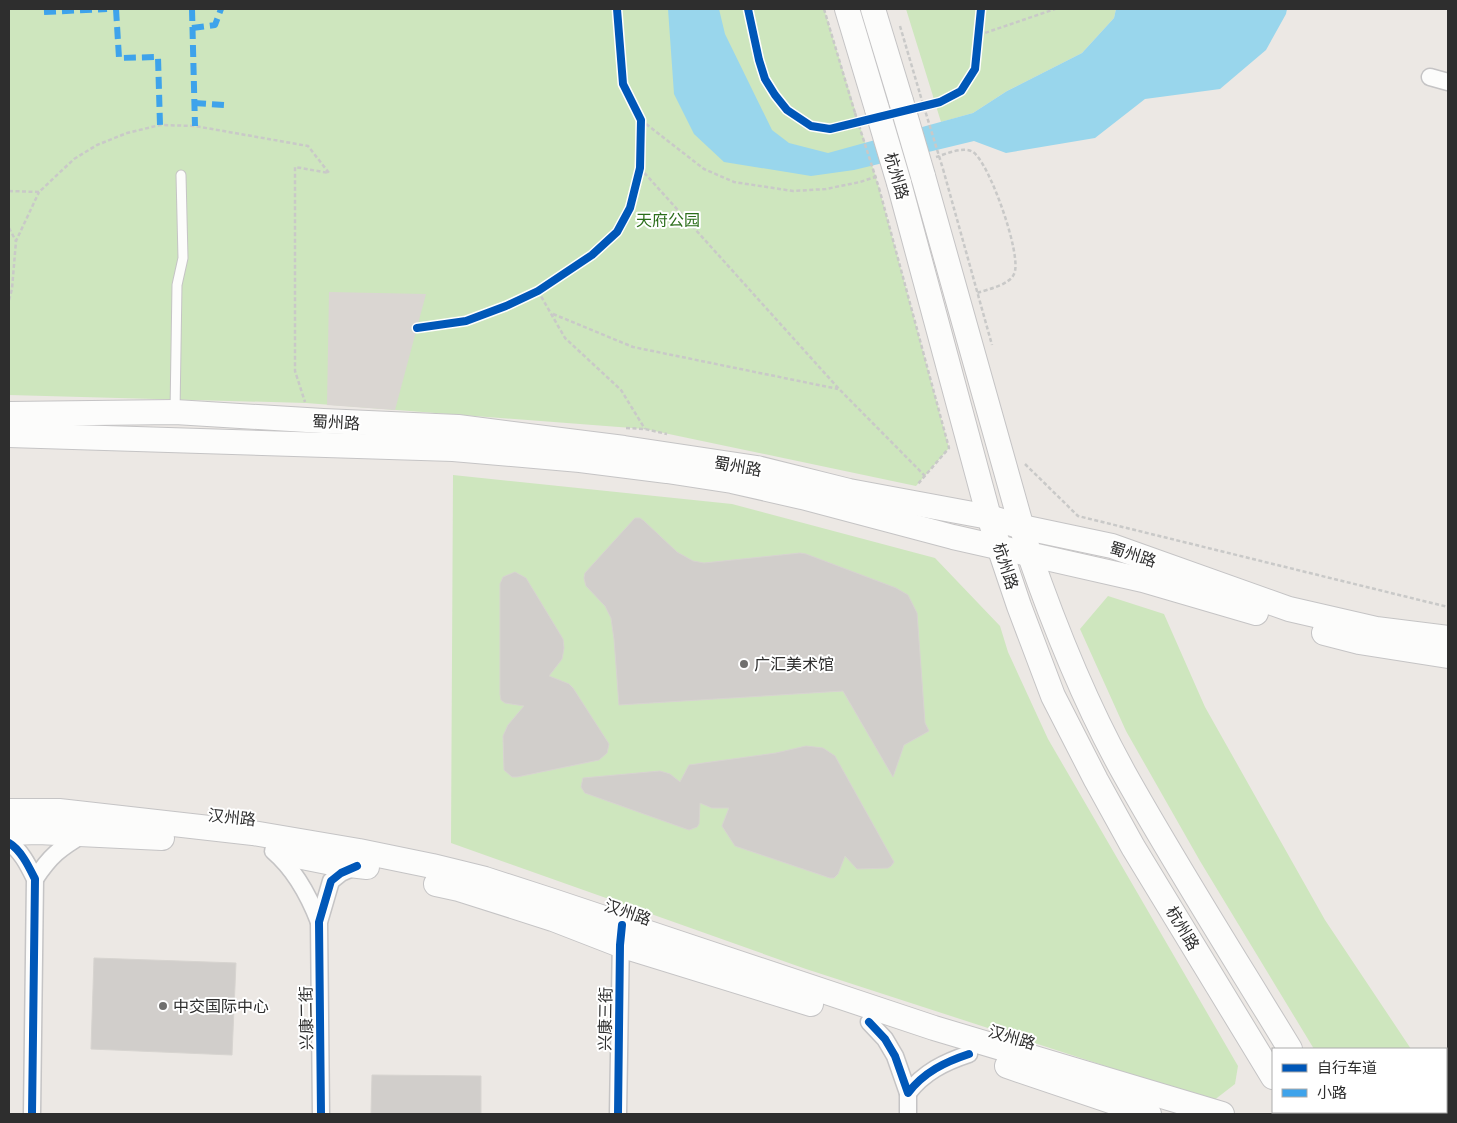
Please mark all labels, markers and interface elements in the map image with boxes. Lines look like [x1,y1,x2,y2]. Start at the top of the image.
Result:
street label: 杭州路 [879,151,911,202]
park label: 天府公园 [636,212,700,232]
street label: 蜀州路 [311,413,360,435]
street label: 蜀州路 [712,454,763,482]
street label: 蜀州路 [1106,539,1158,573]
street label: 杭州路 [987,541,1021,593]
place label: 广汇美术馆 [754,656,834,676]
marker: 广汇美术馆 [738,658,750,670]
street label: 汉州路 [207,807,257,831]
street label: 汉州路 [601,897,653,931]
street label: 杭州路 [1160,903,1202,955]
street label: 兴康二街 [297,986,319,1050]
street label: 兴康三街 [596,987,618,1051]
place label: 中交国际中心 [173,998,269,1018]
marker: 中交国际中心 [157,1000,169,1012]
street label: 汉州路 [986,1022,1037,1055]
legend [1272,1048,1447,1113]
text: 自行车道 [1317,1060,1377,1079]
text: 小路 [1317,1085,1347,1104]

